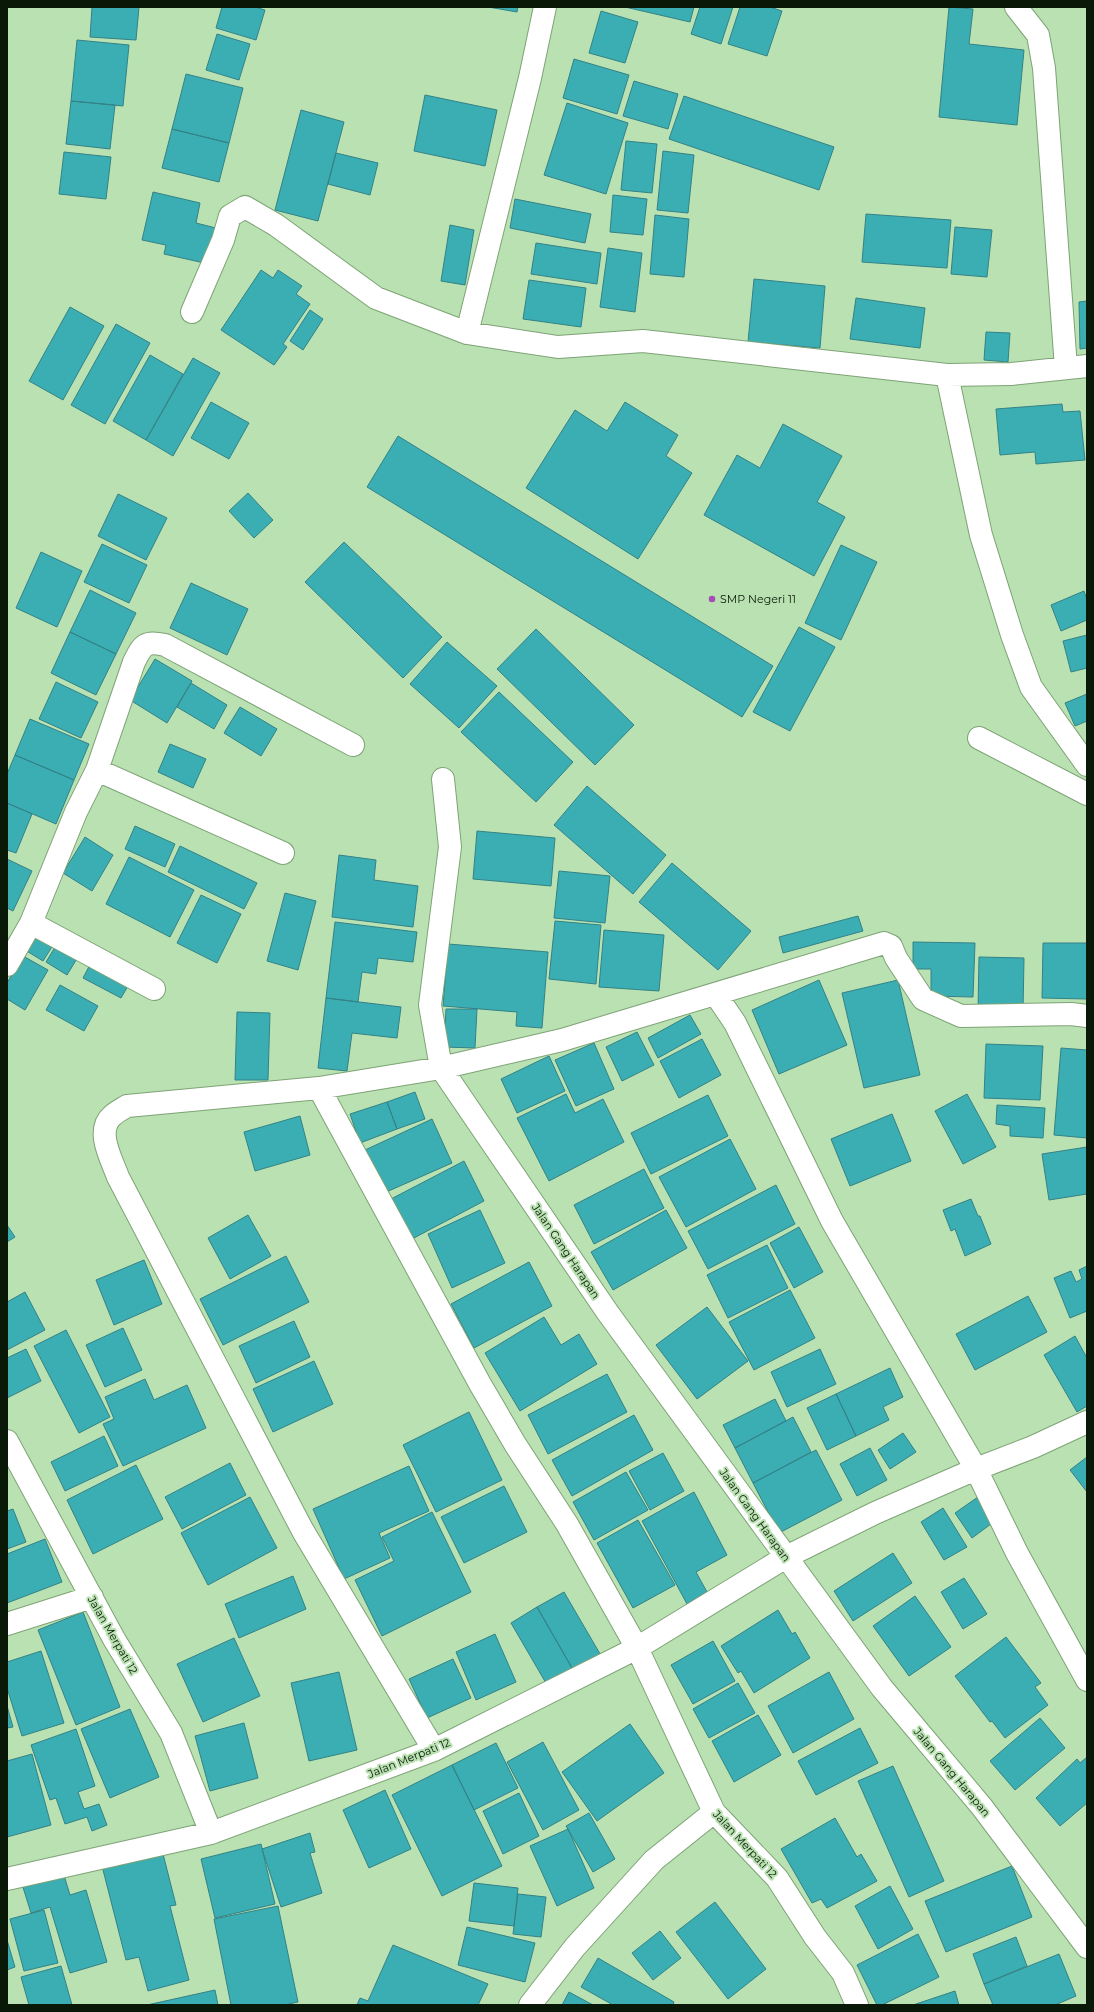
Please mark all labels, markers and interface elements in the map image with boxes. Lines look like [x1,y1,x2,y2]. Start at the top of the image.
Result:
place label: SMP Negeri 11 [720,592,796,606]
marker: SMP Negeri 11 [707,594,717,604]
street label: Jalan Gang Harapan [528,1200,603,1301]
street label: Jalan Gang Harapan [716,1465,794,1564]
street label: Jalan Merpati 12 [85,1593,141,1676]
street label: Jalan Gang Harapan [910,1724,993,1819]
street label: Jalan Merpati 12 [365,1735,452,1781]
street label: Jalan Merpati 12 [709,1806,780,1881]

